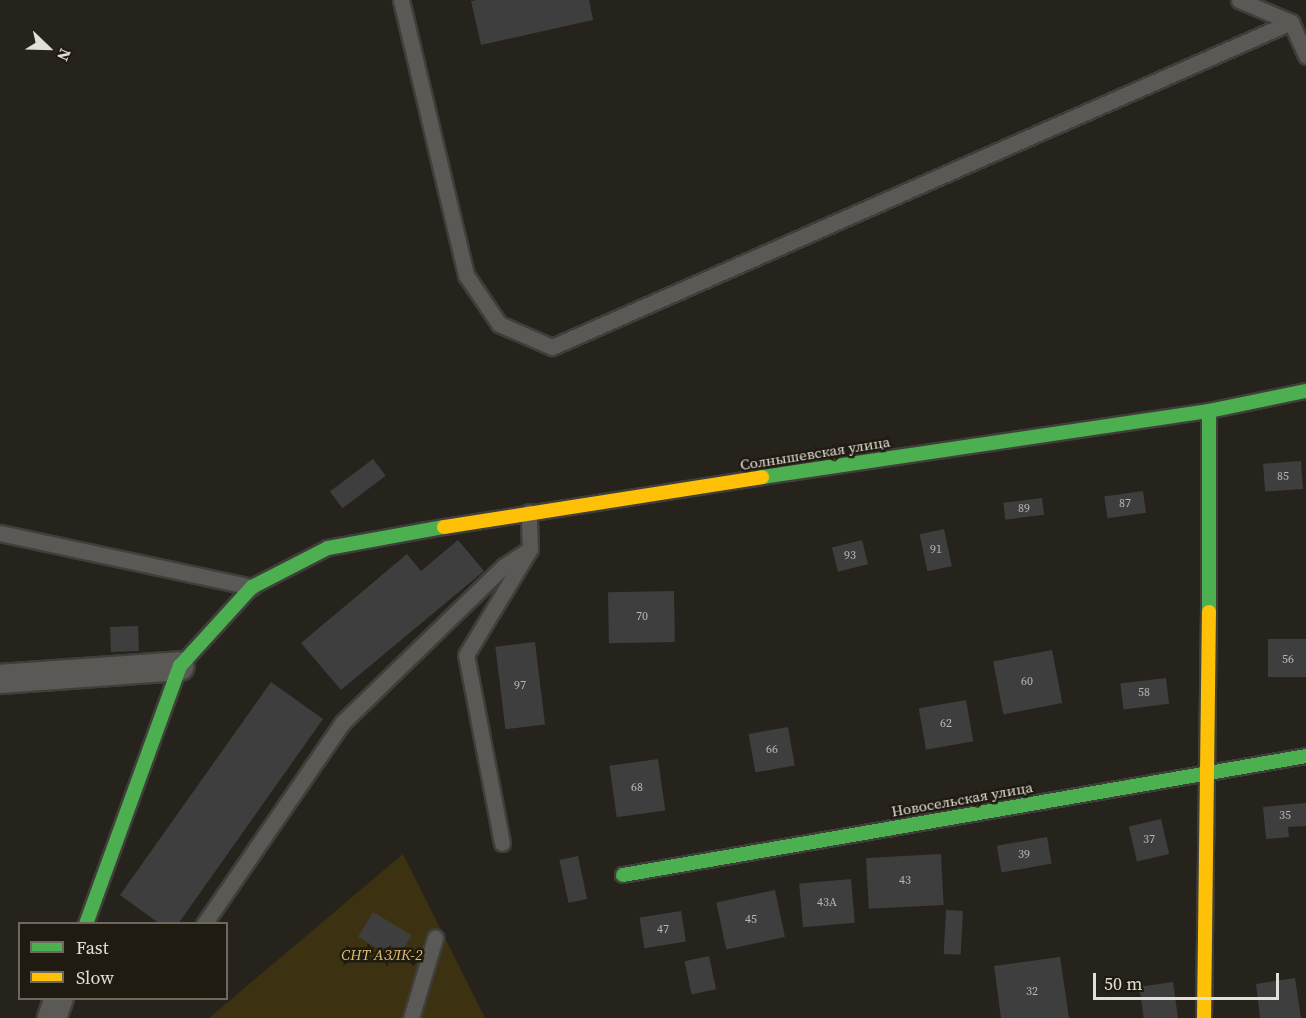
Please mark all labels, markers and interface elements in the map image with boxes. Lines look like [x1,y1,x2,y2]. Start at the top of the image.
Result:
north arrow [18,18,78,78]
text: N [52,45,77,65]
street label: Солнышевская улица [739,432,891,474]
house number: 85 [1277,470,1289,484]
house number: 87 [1119,497,1131,511]
house number: 89 [1018,502,1030,516]
house number: 91 [930,543,942,557]
house number: 93 [844,549,856,563]
house number: 70 [636,610,648,624]
house number: 56 [1282,653,1294,667]
house number: 60 [1021,675,1033,689]
house number: 97 [514,679,526,693]
house number: 58 [1138,686,1150,700]
house number: 62 [940,717,952,731]
house number: 66 [766,743,778,757]
street label: Новосельская улица [890,778,1034,820]
house number: 68 [631,781,643,795]
house number: 35 [1279,809,1291,823]
house number: 37 [1143,833,1155,847]
house number: 39 [1018,848,1030,862]
house number: 43 [899,874,911,888]
house number: 43А [817,896,837,910]
house number: 45 [745,913,757,927]
legend [18,922,228,1000]
house number: 47 [657,923,669,937]
text: Fast [76,935,109,960]
park label: СНТ АЗЛК-2 [341,946,423,964]
scale bar [1096,961,1282,999]
text: Slow [76,965,114,990]
text: 50 m [1104,971,1142,996]
house number: 32 [1026,985,1038,999]

